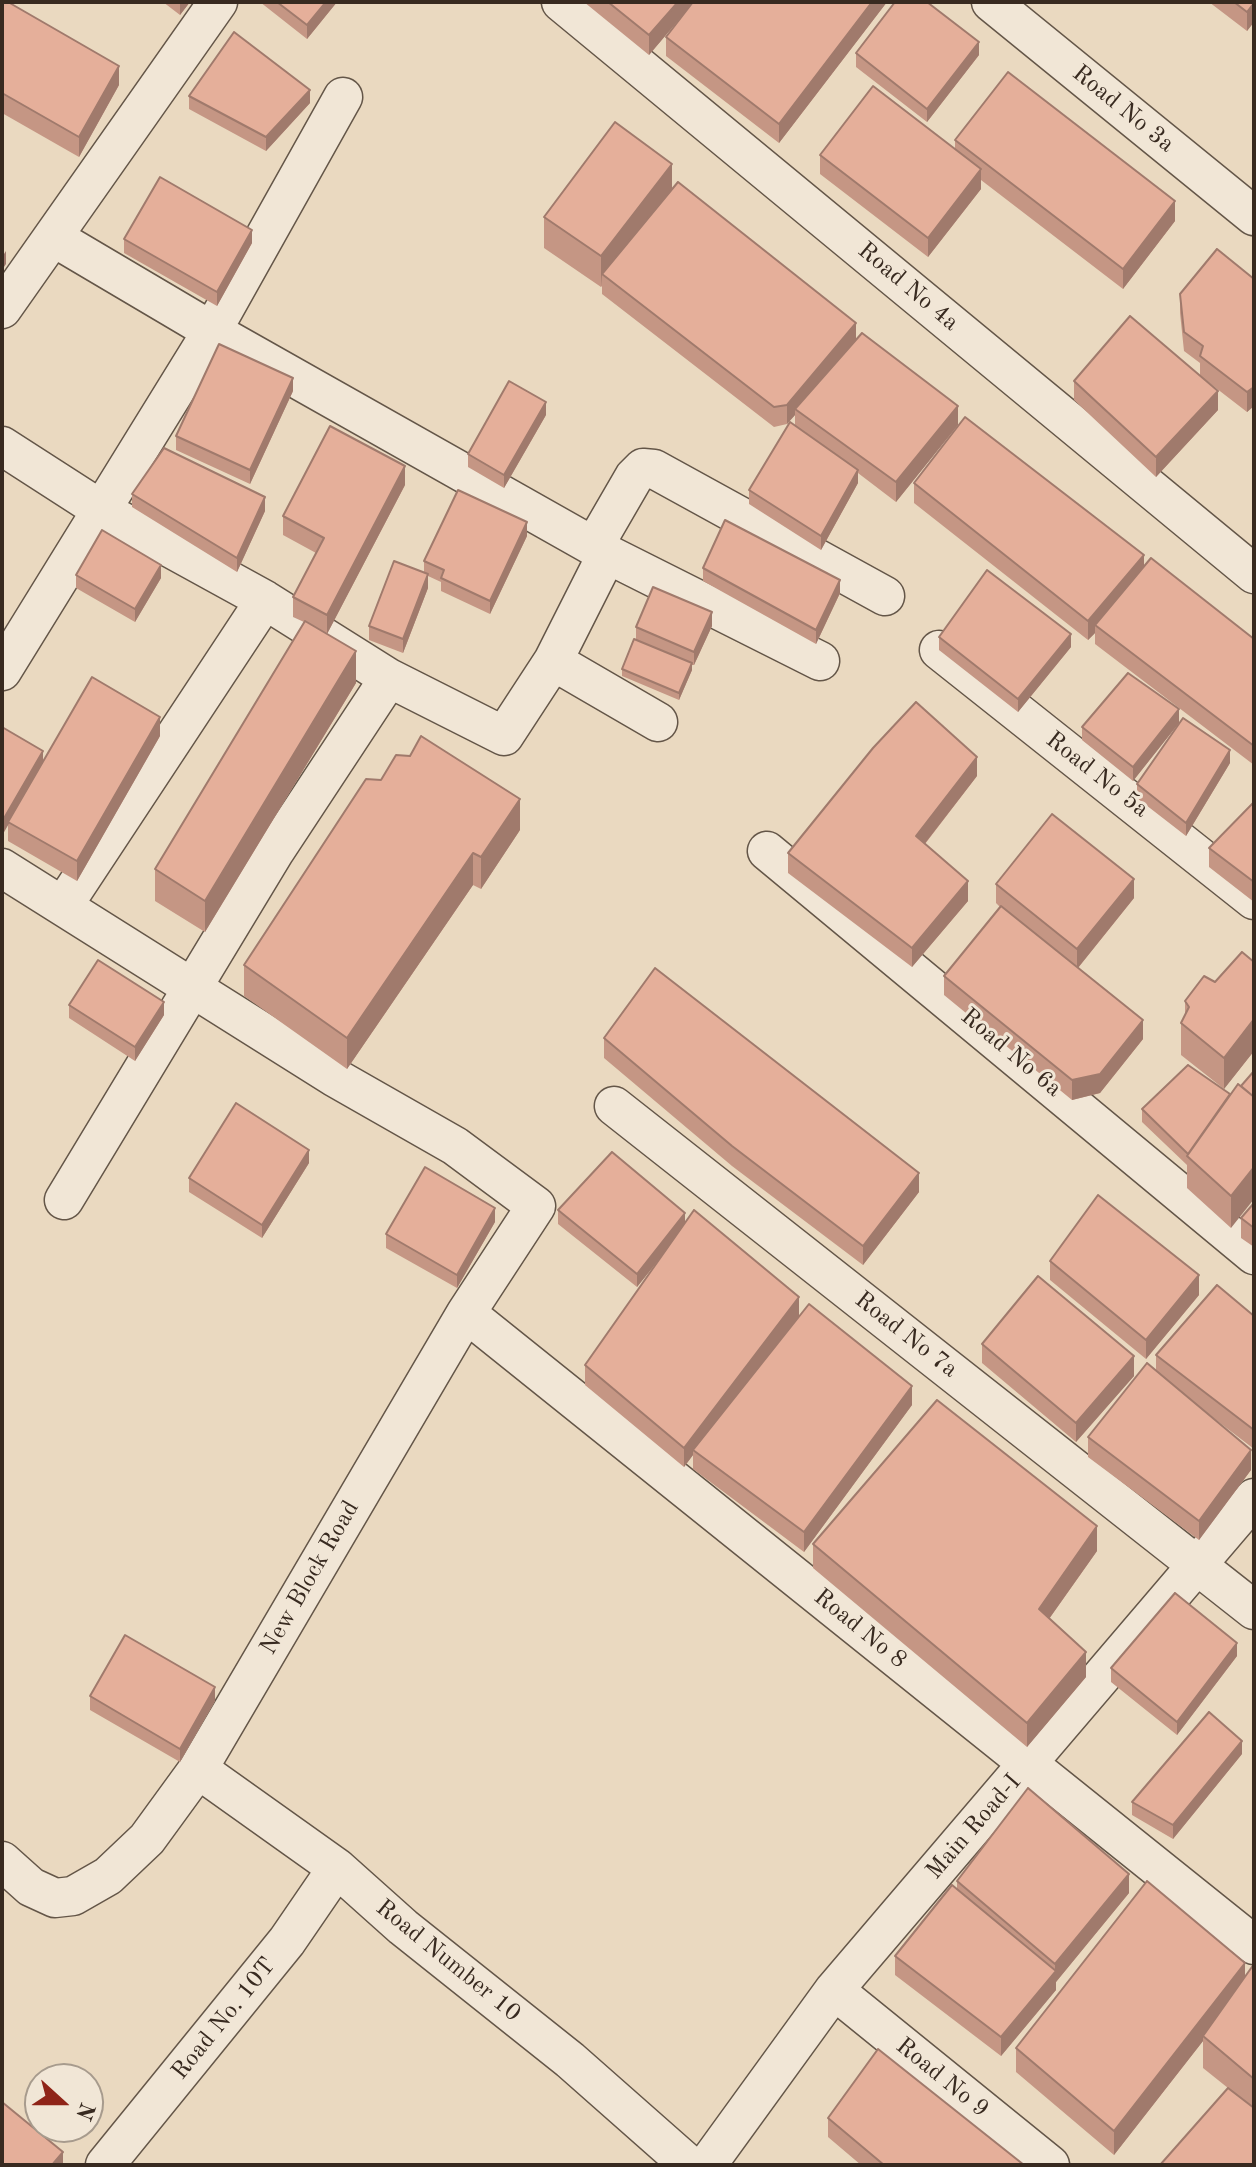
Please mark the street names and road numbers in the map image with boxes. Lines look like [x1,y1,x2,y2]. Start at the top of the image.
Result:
street label: Road No 3a [1066,59,1180,159]
street label: Road No 4a [852,236,964,338]
street label: Road No 5a [1040,726,1154,824]
street label: Road No 6a [955,1002,1067,1104]
street label: Road No 7a [849,1286,963,1384]
street label: New Block Road [254,1496,366,1660]
street label: Road No 8 [808,1583,912,1675]
street label: Main Road-I [921,1769,1027,1885]
street label: Road Number 10 [370,1894,526,2028]
street label: Road No. 10T [166,1952,282,2086]
street label: Road No 9 [890,2032,994,2124]

